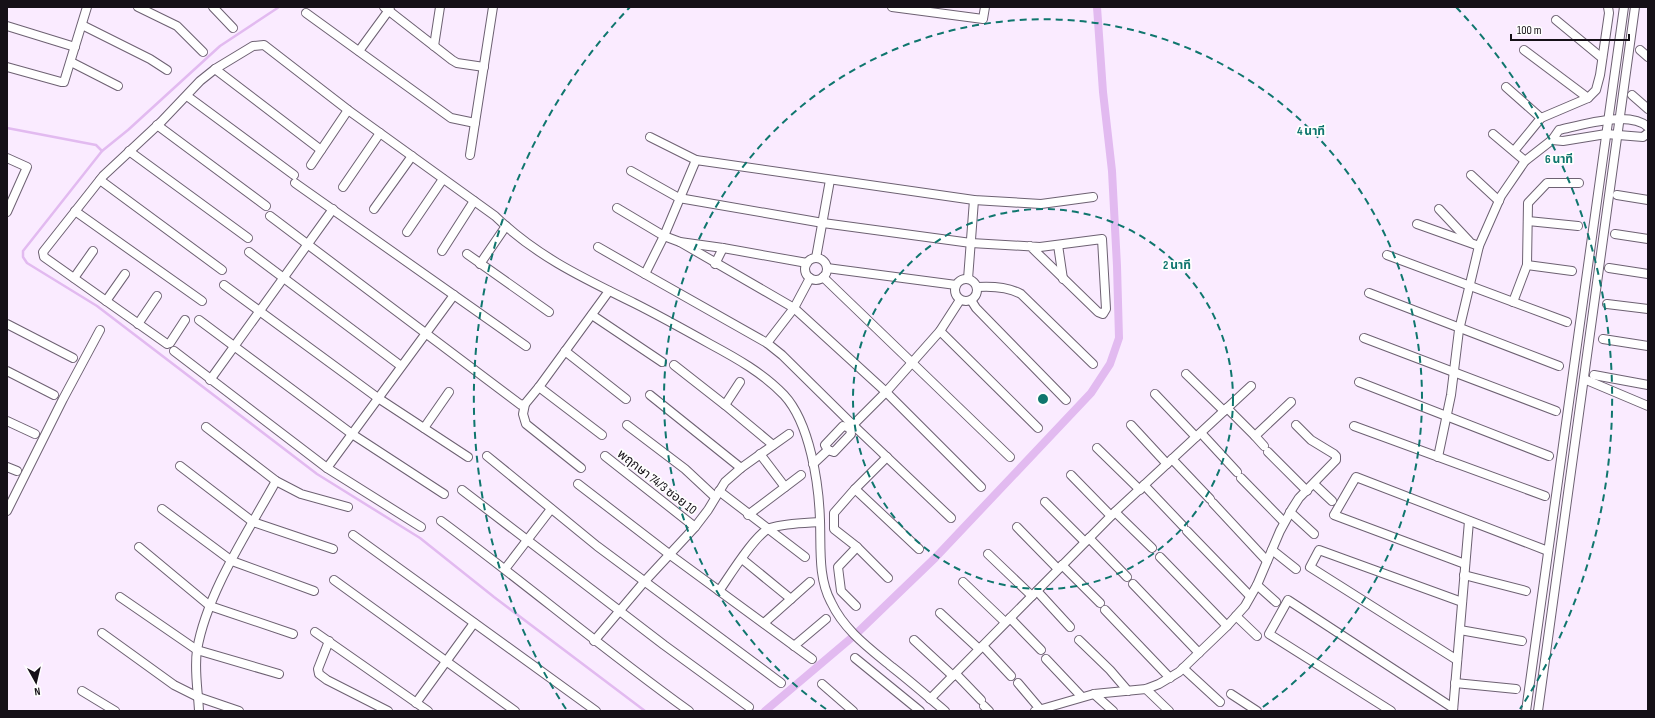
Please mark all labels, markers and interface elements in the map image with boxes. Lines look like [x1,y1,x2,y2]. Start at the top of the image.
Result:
scale bar [1511,16,1629,42]
text: 100 m [1517,23,1542,38]
text: 4 นาที [1297,124,1325,139]
text: 6 นาที [1545,152,1573,167]
text: 2 นาที [1163,258,1191,273]
centre of rings [1036,392,1050,406]
street label: พฤกษา 74/3 ซอย 10 [614,446,700,518]
north arrow [16,662,56,702]
text: N [33,685,41,698]

